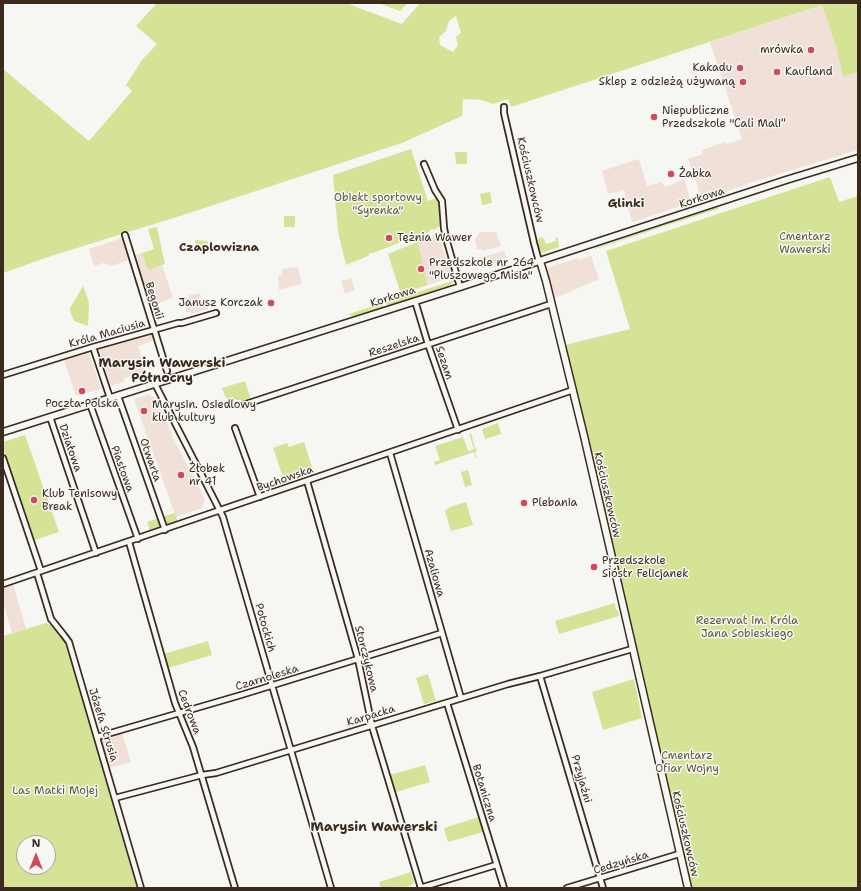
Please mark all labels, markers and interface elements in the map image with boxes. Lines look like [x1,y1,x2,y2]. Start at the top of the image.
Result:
place label: mrówka [760,43,803,57]
marker: mrówka [806,45,816,55]
place label: Kakadu [692,61,732,75]
marker: Kakadu [735,63,745,73]
place label: Kaufland [785,65,833,79]
marker: Kaufland [772,67,782,77]
place label: Sklep z odzieżą używaną [599,75,735,89]
marker: Sklep z odzieżą używaną [738,77,748,87]
place label: Niepubliczne Przedszkole "Cali Mali" [662,104,786,130]
marker: Niepubliczne Przedszkole "Cali Mali" [649,112,659,122]
street label: Kościuszkowców [514,136,546,224]
place label: Żabka [679,167,711,181]
marker: Żabka [666,169,676,179]
street label: Korkowa [678,185,726,211]
park label: Obiekt sportowy "Syrenka" [334,191,422,217]
district label: Glinki [608,197,644,211]
park label: Cmentarz Wawerski [779,230,831,256]
place label: Tężnia Wawer [397,231,472,245]
marker: Tężnia Wawer [384,233,394,243]
district label: Czaplowizna [179,241,259,255]
place label: Przedszkole nr 264 "Pluszowego Misia" [429,256,534,282]
marker: Przedszkole nr 264 "Pluszowego Misia" [416,264,426,274]
street label: Begonii [142,281,166,321]
street label: Korkowa [369,284,417,310]
place label: Janusz Korczak [179,296,263,310]
marker: Janusz Korczak [266,298,276,308]
street label: Króla Maciusia [67,317,147,351]
street label: Reszelska [367,332,421,360]
street label: Sezam [432,344,456,382]
district label: Marysin Wawerski Północny [99,356,225,387]
marker: Poczta Polska [77,386,87,396]
place label: Poczta Polska [45,397,119,411]
place label: Marysin. Osiedlowy klub kultury [152,398,256,424]
marker: Marysin. Osiedlowy klub kultury [139,406,149,416]
street label: Działowa [56,422,84,474]
street label: Otwarta [136,437,164,483]
street label: Piastowa [107,444,137,494]
street label: Kościuszkowców [591,451,623,539]
place label: Żłobek nr 41 [189,462,225,488]
street label: Bychowska [255,463,315,495]
marker: Żłobek nr 41 [176,470,186,480]
place label: Klub Tenisowy Break [42,487,117,513]
marker: Klub Tenisowy Break [29,495,39,505]
place label: Plebania [532,496,577,510]
marker: Plebania [519,498,529,508]
street label: Azaliowa [421,547,447,599]
place label: Przedszkole Sióstr Felicjanek [602,554,689,580]
marker: Przedszkole Sióstr Felicjanek [589,562,599,572]
street label: Potockich [252,602,278,654]
park label: Rezerwat im. Króla Jana Sobieskiego [696,614,798,640]
street label: Storczykowa [351,624,381,694]
street label: Czarnoleska [234,662,300,694]
street label: Józefa Strusia [86,687,120,763]
street label: Cedrowa [174,688,204,736]
street label: Karpacka [345,702,397,730]
park label: Cmentarz Ofiar Wojny [655,749,719,775]
street label: Przyjaźni [568,753,594,805]
street label: Botaniczna [469,763,499,823]
park label: Las Matki Mojej [12,784,98,798]
street label: Kościuszkowców [669,790,701,878]
district label: Marysin Wawerski [311,820,437,836]
north arrow [16,835,56,875]
text: N [32,836,40,851]
street label: Cedzyńska [592,848,650,878]

